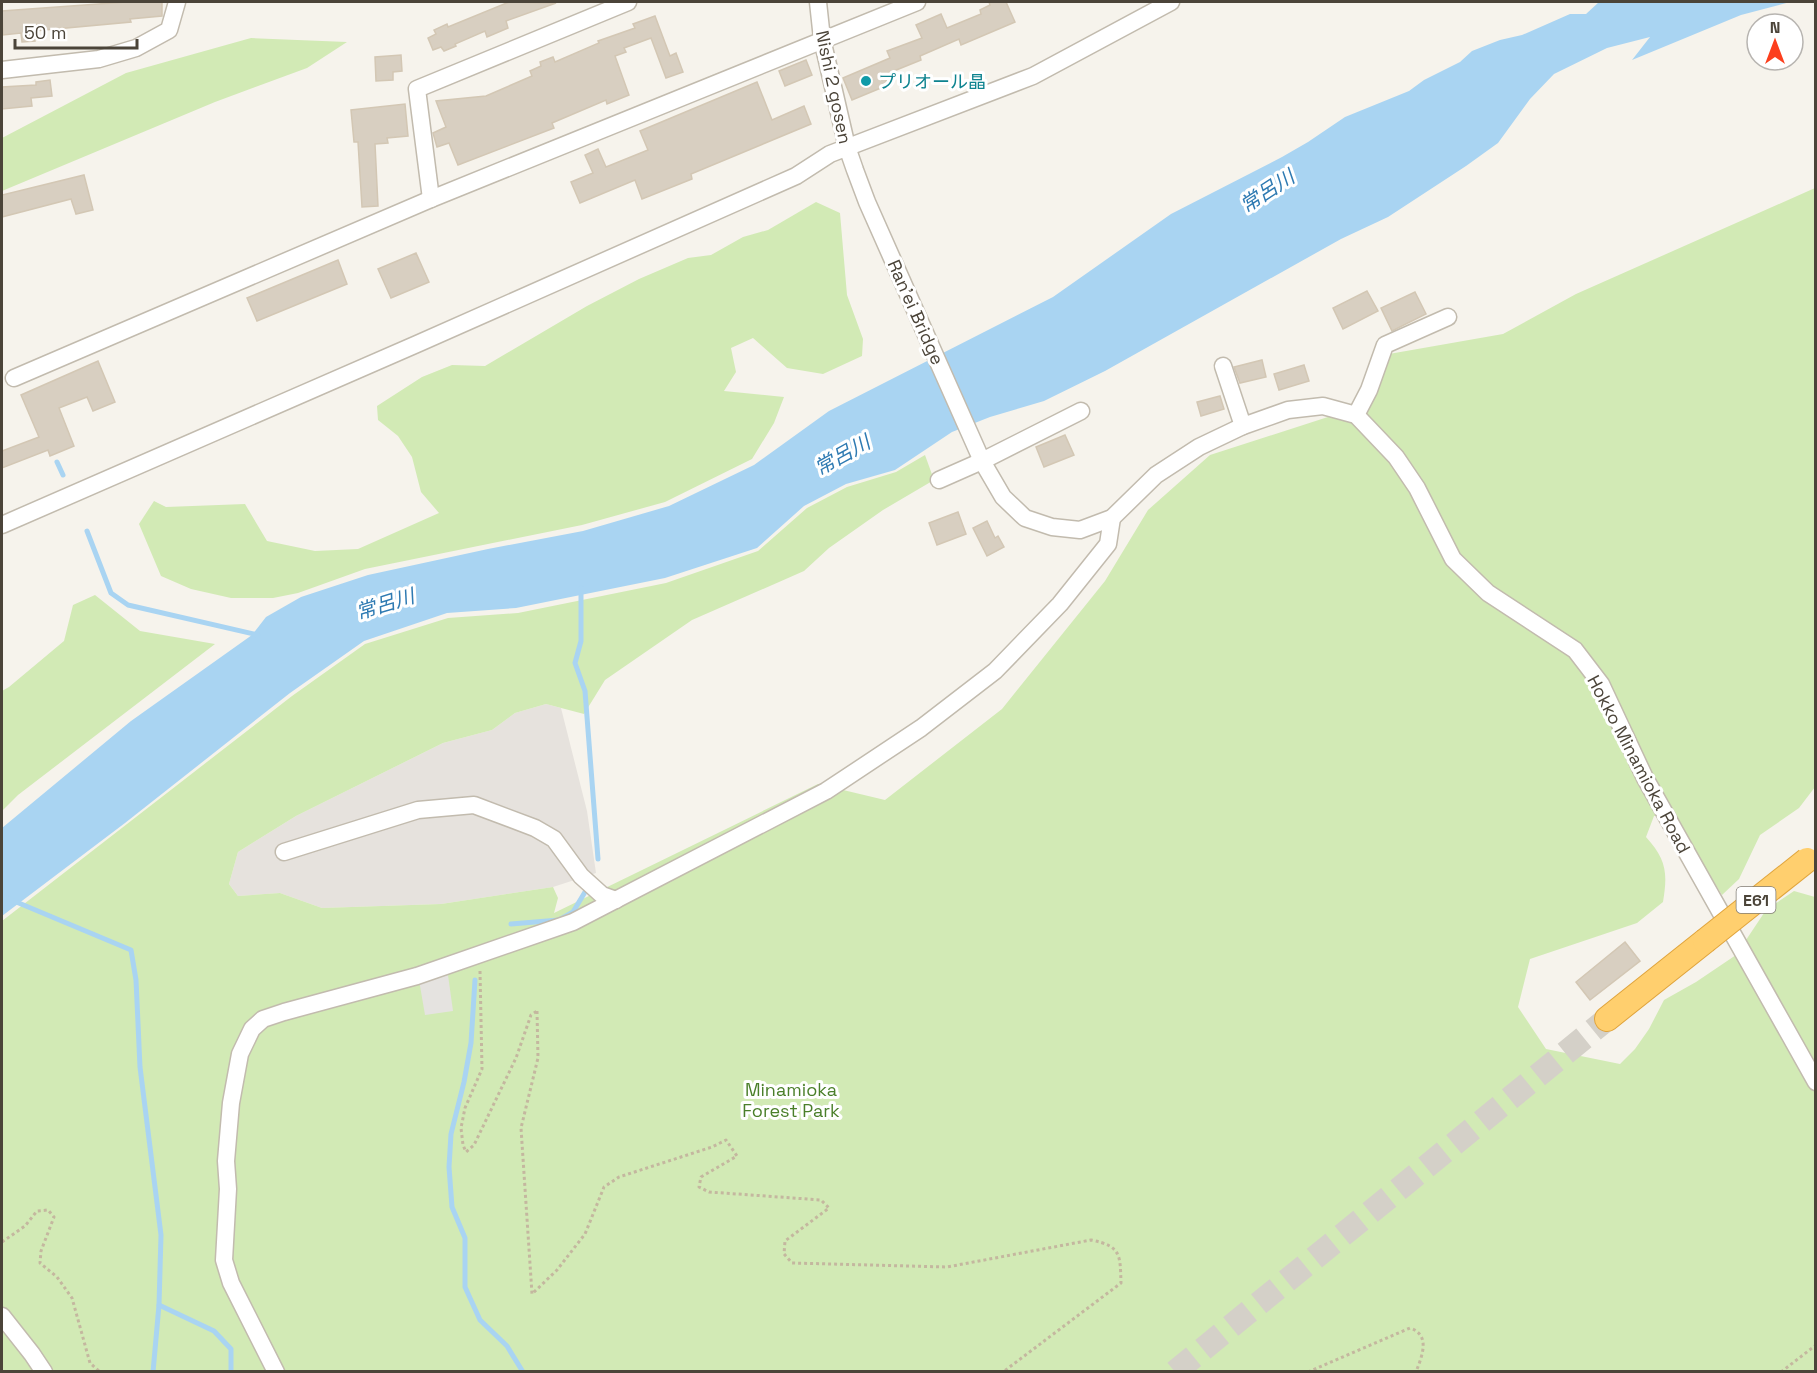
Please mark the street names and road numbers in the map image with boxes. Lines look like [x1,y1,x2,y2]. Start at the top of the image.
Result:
street label: Nishi 2 gosen [811,28,857,146]
street label: Ran'ei Bridge [883,256,949,368]
street label: Hokko Minamioka Road [1582,671,1696,857]
road number: E61 [1736,887,1776,913]

